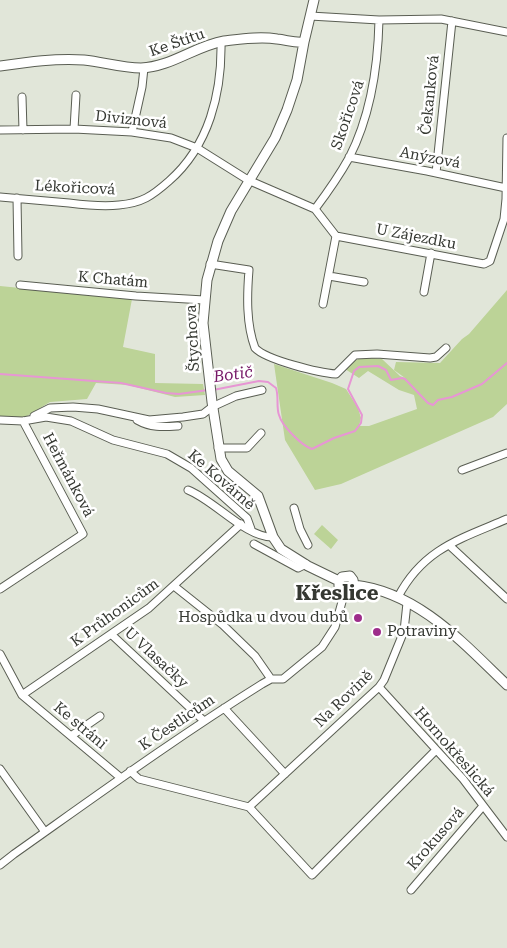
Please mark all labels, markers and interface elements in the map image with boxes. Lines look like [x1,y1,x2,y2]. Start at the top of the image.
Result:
street label: Ke Štítu [147,25,207,61]
street label: Čekanková [417,54,443,136]
street label: Skořicová [328,78,368,152]
street label: Diviznová [94,107,168,133]
street label: Anýzová [398,143,462,173]
street label: Lékořicová [34,177,116,199]
street label: U Zájezdku [374,220,458,254]
street label: K Chatám [77,268,149,292]
street label: Štychova [182,304,204,372]
water label: Botič [212,363,254,387]
street label: Heřmánková [38,430,98,520]
street label: Ke Kovárně [184,446,258,514]
street label: K Průhonicům [67,575,163,651]
district label: Křeslice [295,582,379,606]
place label: Hospůdka u dvou dubů [178,609,348,627]
marker: Hospůdka u dvou dubů [352,612,364,624]
place label: Potraviny [387,623,457,641]
street label: U Vlasačky [120,624,192,692]
marker: Potraviny [371,626,383,638]
street label: Na Rovině [311,667,377,731]
street label: K Čestlicům [136,691,218,755]
street label: Ke stráni [50,699,110,753]
street label: Hornokřeslická [410,704,498,800]
street label: Krokusová [404,804,468,874]

